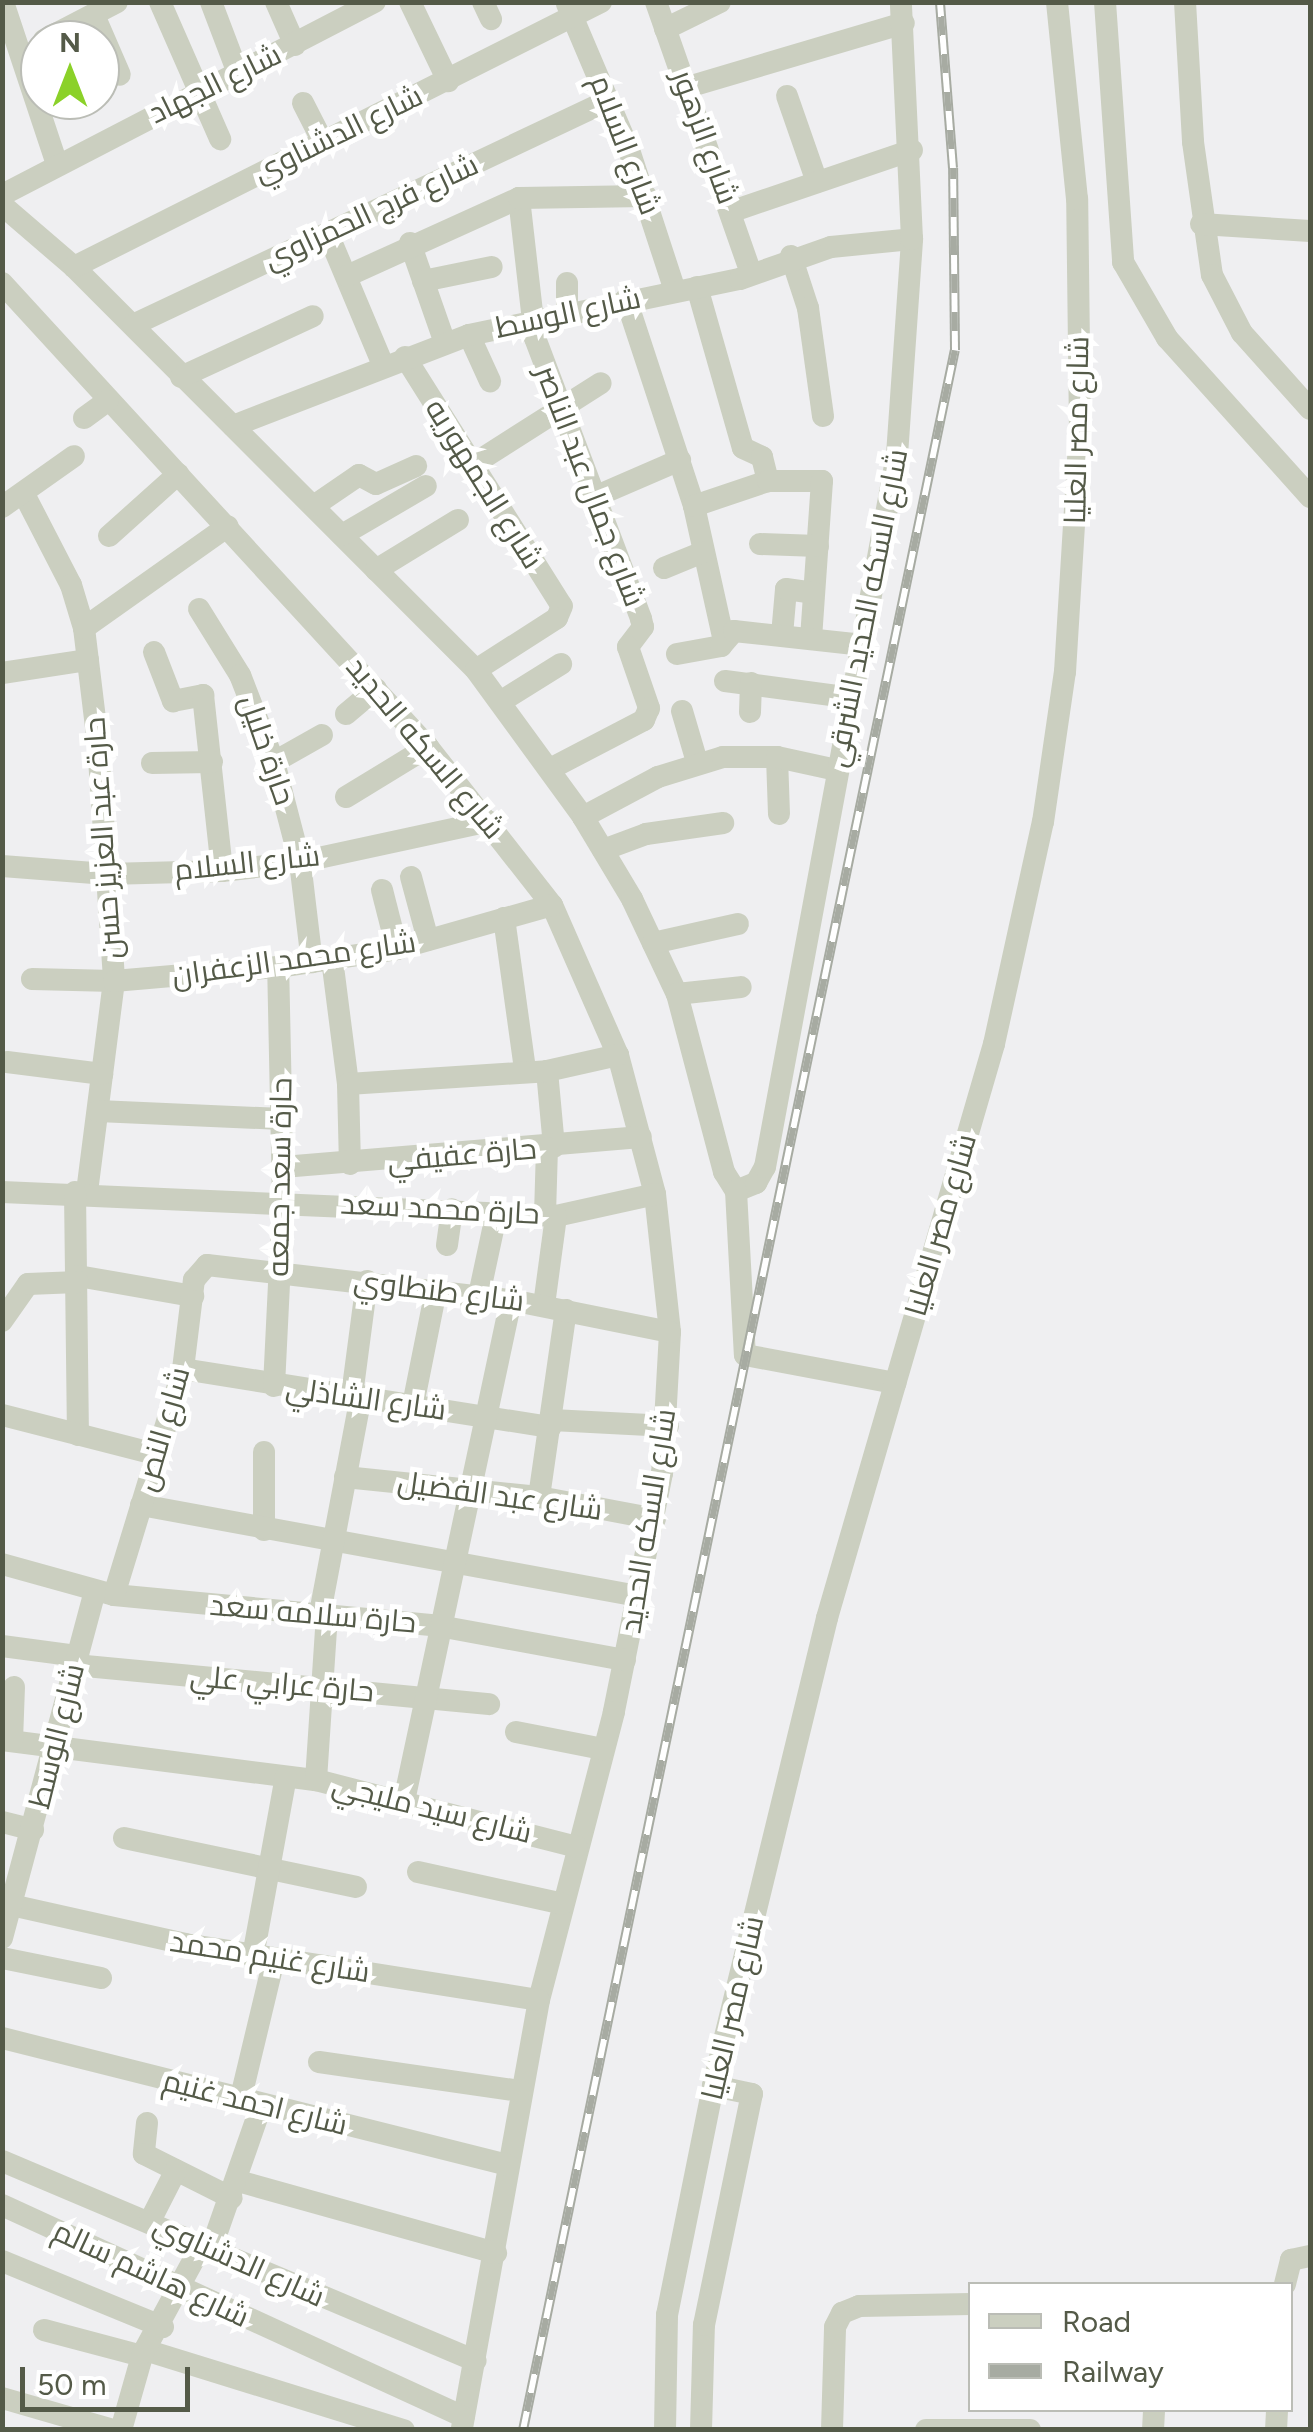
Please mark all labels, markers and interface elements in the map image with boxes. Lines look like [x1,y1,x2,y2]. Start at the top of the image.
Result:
north arrow [20,20,120,120]
text: N [59,25,81,59]
street label: شارع الجهاد [143,36,287,132]
street label: شارع الزهور [664,65,746,209]
street label: شارع السلام [582,70,668,220]
street label: شارع الدشناوي [248,78,428,190]
street label: شارع فرج الحمزاوي [258,147,484,277]
street label: شارع الوسط [492,280,644,346]
street label: شارع مصر العليا [1057,336,1097,524]
street label: شارع جمال عبد الناصر [527,360,653,612]
street label: شارع الجمهوريه [418,393,550,575]
street label: شارع السكه الحديد الشرقي [818,446,916,770]
street label: شارع السكه الحديد [338,650,512,846]
street label: حارة خليل [231,690,303,810]
street label: حارة عبد العزيز حسن [77,716,129,960]
street label: شارع السلام [172,837,322,889]
street label: شارع محمد الزعفران [170,924,418,994]
street label: حارة سعد جمعه [260,1077,300,1277]
street label: شارع مصر العليا [898,1130,984,1320]
street label: حارة عفيفي [386,1131,538,1179]
street label: حارة محمد سعد [340,1186,540,1232]
street label: شارع طنطاوي [352,1263,526,1319]
street label: شارع النص [128,1363,198,1495]
street label: شارع الشاذلي [283,1370,449,1428]
street label: شارع السكه الحديد [612,1406,684,1636]
street label: شارع عبد الفضيل [395,1464,605,1528]
street label: حارة سلامه سعد [208,1587,418,1641]
street label: حارة عرابي علي [189,1658,375,1710]
street label: شارع الوسط [22,1660,92,1812]
street label: شارع سيد مليجي [328,1767,536,1851]
street label: شارع مصر العليا [694,1912,772,2104]
street label: شارع غنيم محمد [168,1923,372,1991]
street label: شارع احمد غنيم [159,2063,351,2143]
street label: شارع الدشناوي [148,2207,330,2315]
street label: شارع هاشم سالم [47,2213,255,2335]
legend [968,2282,1293,2412]
text: Road [1062,2303,1131,2340]
scale bar [25,2347,195,2409]
text: Railway [1062,2353,1164,2390]
text: 50 m [37,2366,106,2403]

